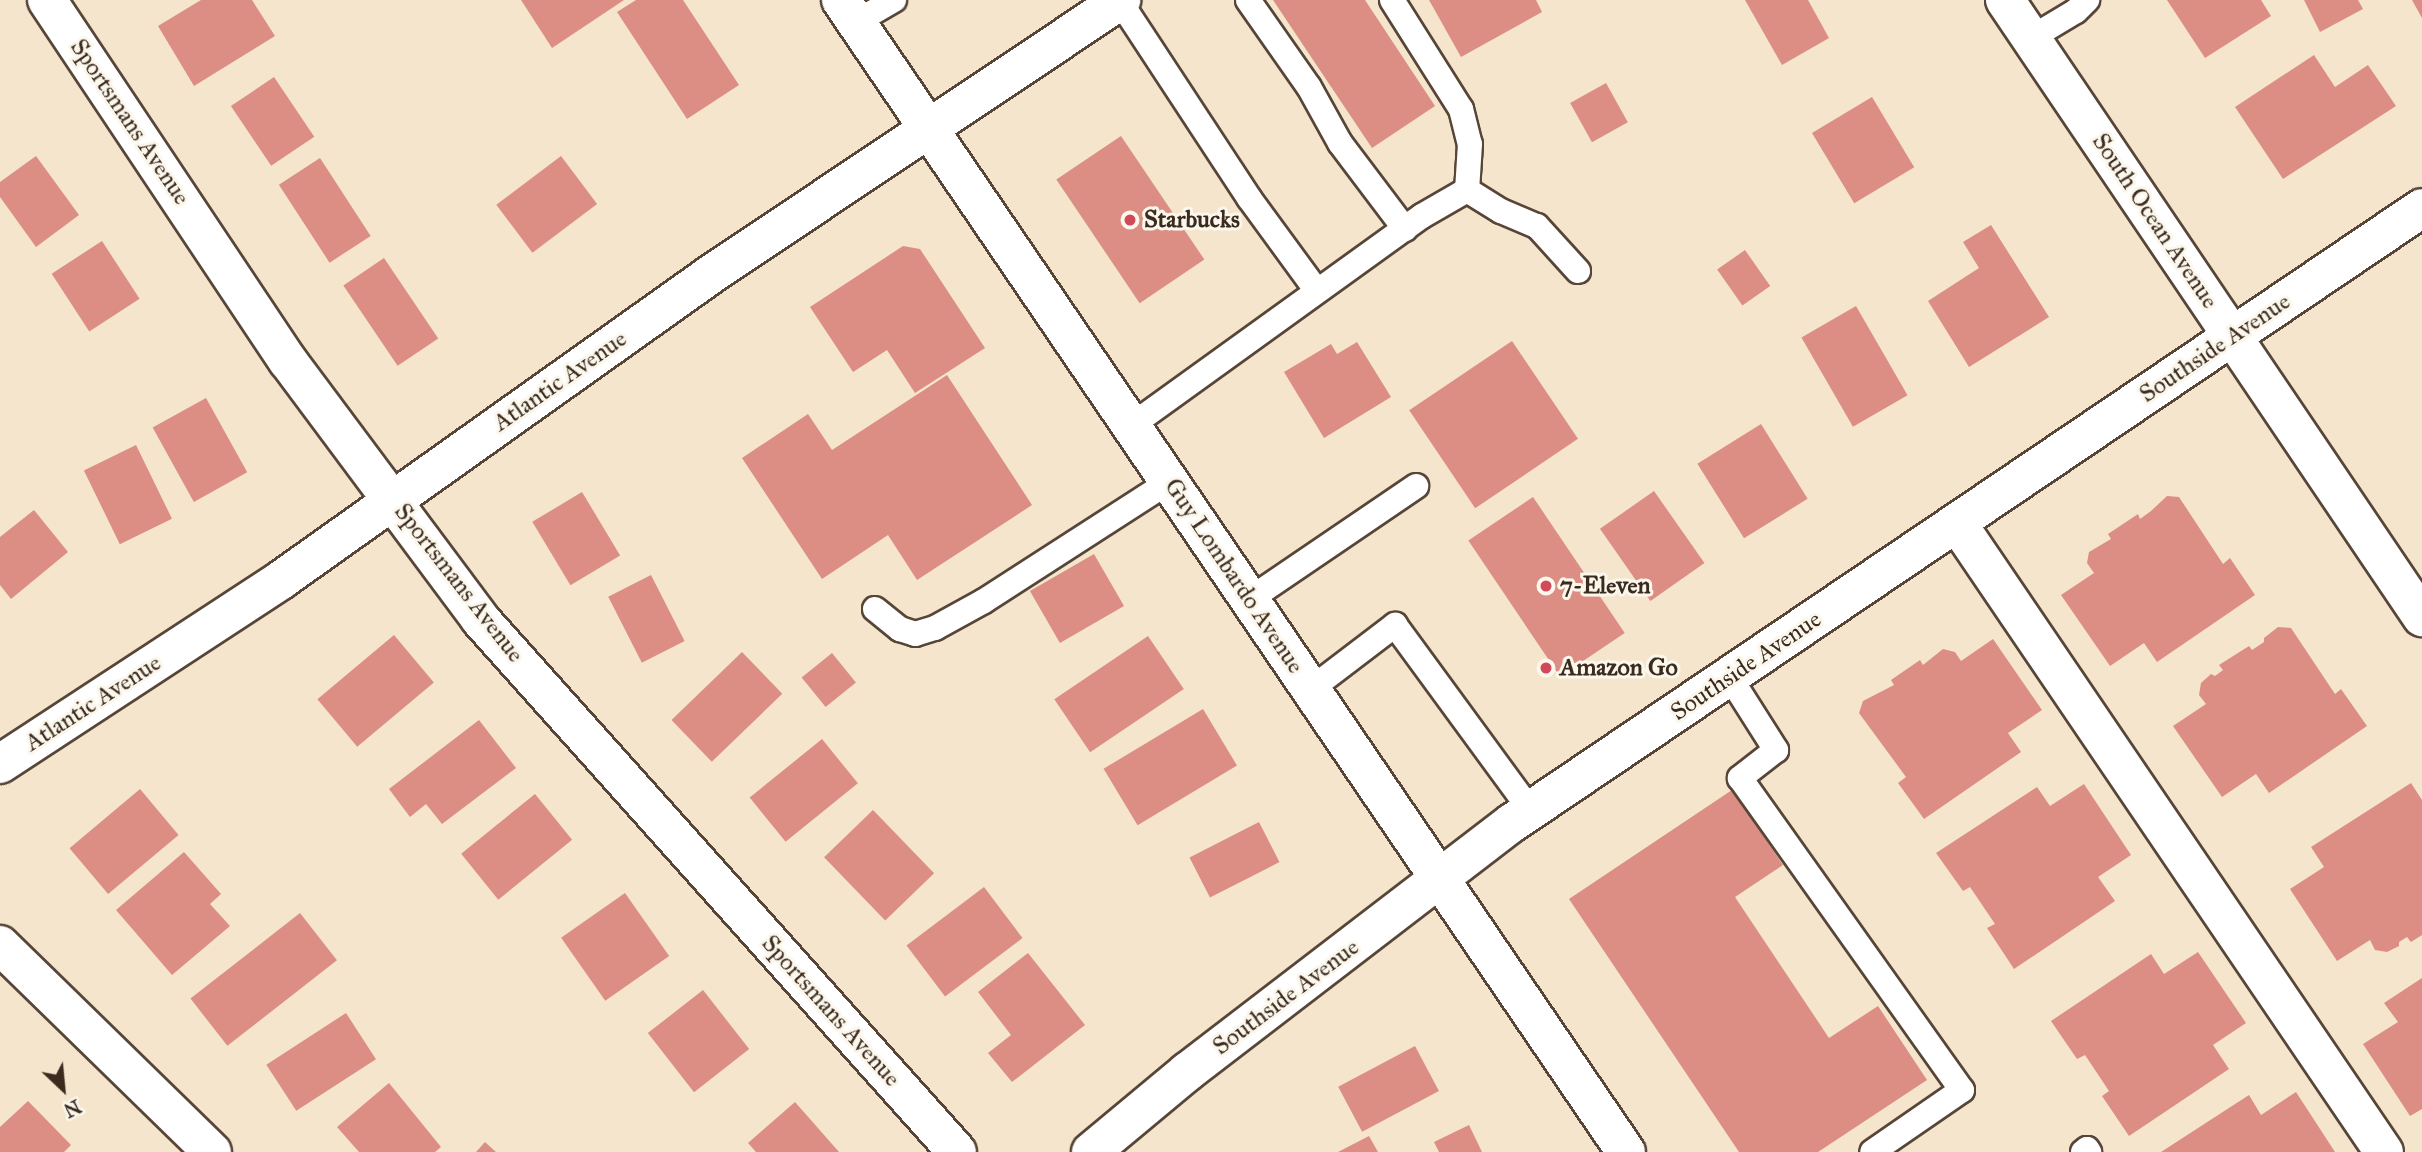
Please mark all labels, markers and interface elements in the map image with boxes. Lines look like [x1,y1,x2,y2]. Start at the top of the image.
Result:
street label: Sportsmans Avenue [64,34,196,210]
street label: South Ocean Avenue [2086,128,2224,314]
place label: Starbucks [1144,206,1240,234]
marker: Starbucks [1122,212,1138,228]
street label: Southside Avenue [2134,287,2296,409]
street label: Atlantic Avenue [488,324,632,438]
street label: Guy Lombardo Avenue [1158,473,1310,679]
street label: Sportsmans Avenue [388,498,530,668]
place label: 7-Eleven [1560,572,1650,600]
marker: 7-Eleven [1538,578,1554,594]
street label: Southside Avenue [1665,605,1827,727]
street label: Atlantic Avenue [20,648,166,758]
place label: Amazon Go [1560,654,1678,682]
marker: Amazon Go [1538,660,1554,676]
street label: Sportsmans Avenue [756,929,906,1093]
street label: Southside Avenue [1207,933,1365,1061]
north arrow [28,1054,98,1124]
text: N [60,1094,85,1122]

